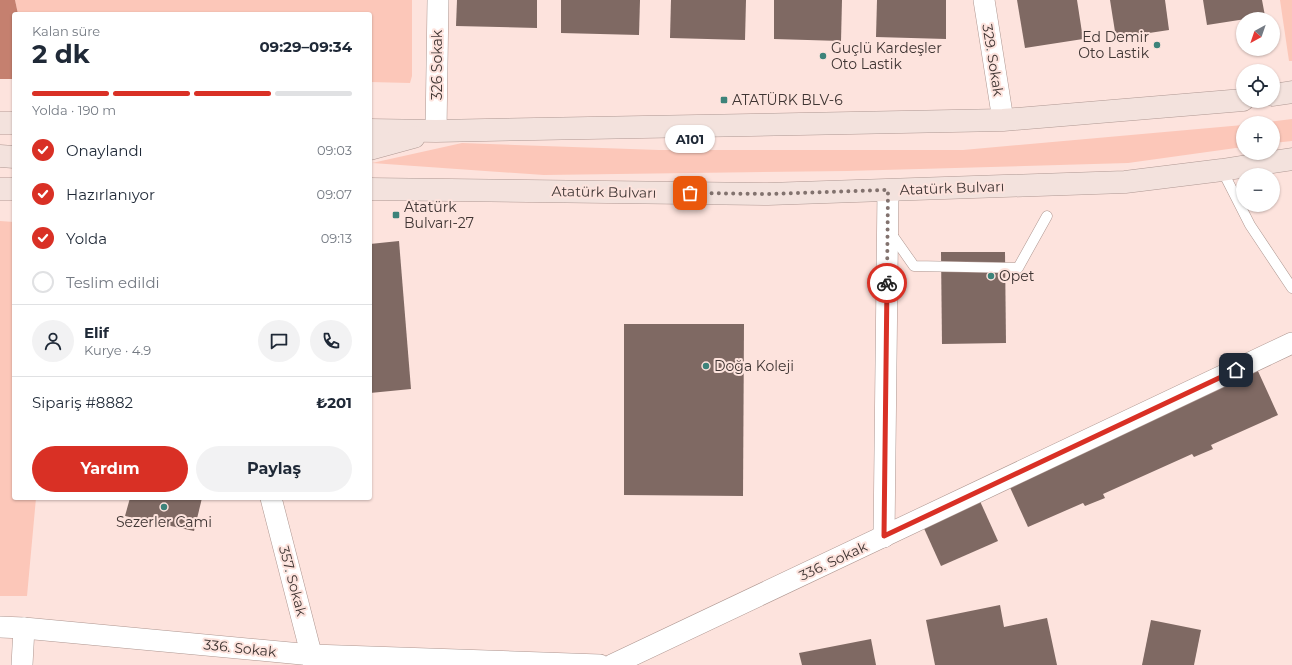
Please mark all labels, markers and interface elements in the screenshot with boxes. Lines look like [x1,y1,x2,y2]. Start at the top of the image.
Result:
north arrow [1236,12,1280,56]
map controls [1236,12,1280,212]
text: Kalan süre [32,23,100,39]
street label: 329. Sokak [978,23,1008,98]
place label: Ed Demir Oto Lastik [1078,28,1150,62]
street label: 326 Sokak [428,29,446,100]
text: 09:29–09:34 [259,37,352,56]
text: 2 dk [32,38,90,70]
place label: Guçlü Kardeşler Oto Lastik [831,39,942,73]
marker: Ed Demir Oto Lastik [1152,40,1162,50]
marker: Guçlü Kardeşler Oto Lastik [818,51,828,61]
button: locate [1236,64,1280,108]
place label: ATATÜRK BLV-6 [732,91,843,109]
marker: ATATÜRK BLV-6 [719,95,729,105]
text: Yolda · 190 m [32,102,116,118]
button: + [1236,116,1280,160]
callout: A101 [665,125,715,153]
text: A101 [676,131,704,147]
icon: check [32,139,54,161]
text: Onaylandı [66,141,143,160]
text: 09:03 [317,142,352,158]
button: − [1236,168,1280,212]
pin [673,176,707,210]
street label: Atatürk Bulvarı [899,177,1005,199]
street label: Atatürk Bulvarı [551,182,657,202]
icon: bag [679,182,701,204]
icon: check [32,183,54,205]
text: Hazırlanıyor [66,185,155,204]
text: 09:07 [317,186,352,202]
place label: Atatürk Bulvarı-27 [404,198,474,232]
marker: Atatürk Bulvarı-27 [391,210,401,220]
icon: check [32,227,54,249]
text: Yolda [66,229,107,248]
text: 09:13 [321,230,352,246]
courier [867,263,907,303]
place label: Opet [999,267,1035,285]
marker: Opet [986,271,996,281]
icon: bike [876,272,898,294]
text: Teslim edildi [66,273,160,292]
button: person [32,320,74,362]
button: chat [258,320,300,362]
button: phone [310,320,352,362]
text: Elif [84,323,109,342]
text: Kurye · 4.9 [84,342,151,358]
pin [1219,353,1253,387]
place label: Doğa Koleji [714,357,794,375]
icon: home [1225,359,1247,381]
marker: Doğa Koleji [701,361,711,371]
text: Sipariş #8882 [32,393,133,412]
text: ₺201 [316,393,352,412]
button: Yardım [32,446,188,492]
button: Paylaş [196,446,352,492]
marker: Sezerler Cami [159,502,169,512]
place label: Sezerler Cami [116,513,212,531]
street label: 336. Sokak [796,537,871,585]
street label: 357. Sokak [275,544,311,619]
street label: 336. Sokak [203,635,278,661]

